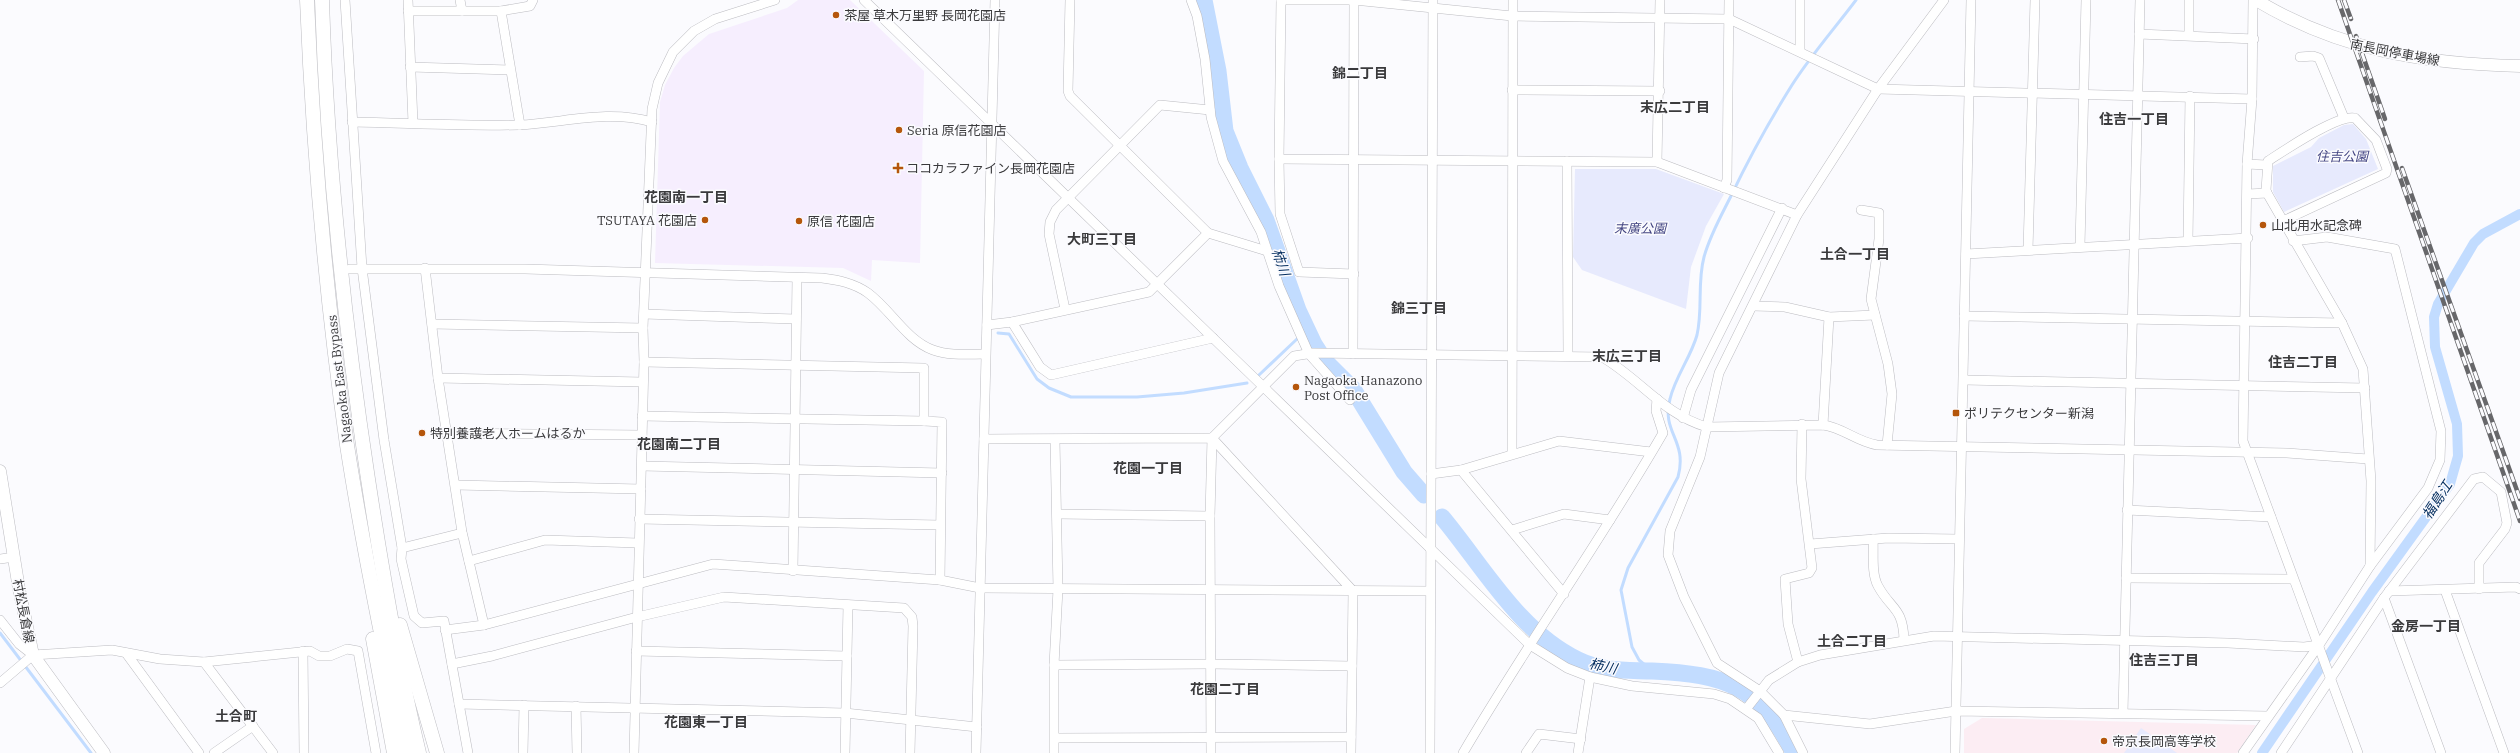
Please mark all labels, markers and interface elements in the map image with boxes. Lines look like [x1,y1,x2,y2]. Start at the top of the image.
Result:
place label: 茶屋 草木万里野 長岡花園店 [844,7,1006,24]
marker: 茶屋 草木万里野 長岡花園店 [831,10,841,20]
street label: 南長岡停車場線 [2349,35,2441,70]
district label: 錦二丁目 [1332,64,1388,82]
district label: 末広二丁目 [1640,98,1710,116]
district label: 住吉一丁目 [2099,110,2169,128]
place label: Seria 原信花園店 [907,122,1007,139]
marker: Seria 原信花園店 [894,125,904,135]
park label: 住吉公園 [2316,148,2370,165]
place label: ココカラファイン長岡花園店 [906,160,1075,177]
marker: ココカラファイン長岡花園店 [893,163,903,173]
district label: 花園南一丁目 [644,188,728,206]
place label: TSUTAYA 花園店 [597,212,697,229]
place label: 原信 花園店 [807,213,875,230]
marker: TSUTAYA 花園店 [700,215,710,225]
marker: 原信 花園店 [794,216,804,226]
place label: 山北用水記念碑 [2271,217,2362,234]
park label: 末廣公園 [1614,220,1668,237]
marker: 山北用水記念碑 [2258,220,2268,230]
district label: 大町三丁目 [1067,230,1137,248]
district label: 土合一丁目 [1820,245,1890,263]
water label: 柿川 [1268,246,1295,280]
district label: 錦三丁目 [1391,299,1447,317]
street label: Nagaoka East Bypass [323,314,356,444]
district label: 末広三丁目 [1592,347,1662,365]
district label: 住吉二丁目 [2268,353,2338,371]
place label: Nagaoka Hanazono Post Office [1304,372,1422,404]
marker: Nagaoka Hanazono Post Office [1291,382,1301,392]
place label: ポリテクセンター新潟 [1964,405,2094,422]
marker: ポリテクセンター新潟 [1951,408,1961,418]
place label: 特別養護老人ホームはるか [430,425,586,442]
marker: 特別養護老人ホームはるか [417,428,427,438]
district label: 花園南二丁目 [637,435,721,453]
district label: 花園一丁目 [1113,459,1183,477]
water label: 福島江 [2418,476,2457,523]
street label: 村松長倉線 [9,578,38,645]
district label: 金房一丁目 [2391,617,2461,635]
district label: 土合二丁目 [1817,632,1887,650]
district label: 住吉三丁目 [2129,651,2199,669]
water label: 柿川 [1587,654,1621,678]
district label: 花園二丁目 [1190,680,1260,698]
district label: 土合町 [215,707,257,725]
district label: 花園東一丁目 [664,713,748,731]
place label: 帝京長岡高等学校 [2112,733,2216,750]
marker: 帝京長岡高等学校 [2099,736,2109,746]

